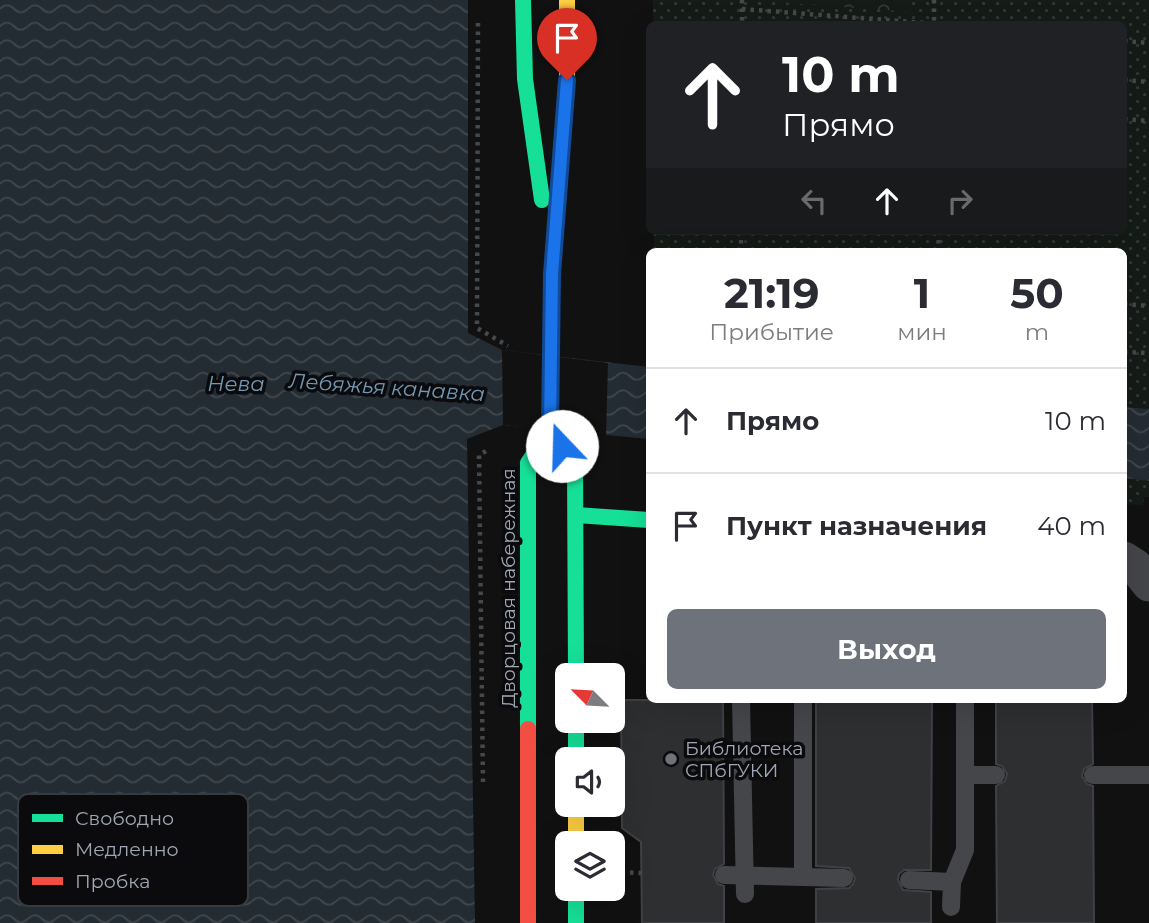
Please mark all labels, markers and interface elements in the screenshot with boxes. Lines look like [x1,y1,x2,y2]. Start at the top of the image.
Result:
pin [537,8,597,80]
icon: arrive [548,19,586,57]
text: 10 m [782,45,900,104]
icon: ahead [667,49,758,140]
text: Прямо [782,105,895,144]
icon: left [795,182,833,220]
icon: ahead [868,182,906,220]
icon: right [941,182,979,220]
text: 21:19 [724,267,819,319]
text: 1 [914,267,930,319]
text: 50 [1010,267,1064,319]
text: Прибытие [709,318,834,346]
text: мин [897,318,947,346]
text: m [1025,318,1049,346]
water label: Лебяжья канавка [287,368,486,406]
water label: Нева [207,371,265,396]
icon: ahead [667,402,705,440]
text: Прямо [726,405,819,437]
text: 10 m [1045,405,1106,437]
position arrow [525,409,599,483]
street label: Дворцовая набережная [497,468,520,708]
icon: arrive [667,507,705,545]
text: Пункт назначения [726,510,987,542]
text: 40 m [1037,510,1106,542]
button: Выход [667,609,1106,689]
north arrow [555,663,625,733]
map controls [555,663,625,901]
place label: Библиотека СПбГУКИ [685,737,803,782]
button: sound [555,747,625,817]
marker: Библиотека СПбГУКИ [663,751,679,767]
legend [18,794,248,906]
text: Свободно [75,807,174,830]
button: layers [555,831,625,901]
text: Медленно [75,838,179,861]
text: Пробка [75,870,150,893]

